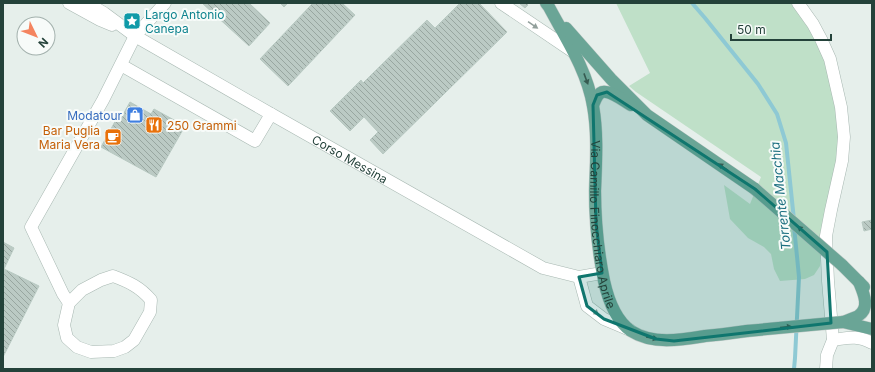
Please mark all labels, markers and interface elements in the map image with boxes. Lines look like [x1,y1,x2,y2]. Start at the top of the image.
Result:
place label: Largo Antonio Canepa [145,7,224,36]
place icon: Largo Antonio Canepa [122,11,142,31]
north arrow [16,16,56,56]
scale bar [731,16,831,42]
one-way arrow [528,21,539,29]
text: 50 m [737,22,766,37]
text: N [35,35,51,51]
one-way arrow [583,73,589,85]
shop icon: Modatour [125,105,145,125]
place label: Modatour [67,108,122,123]
restaurant icon: 250 Grammi [144,115,164,135]
place label: 250 Grammi [167,118,237,133]
place label: Bar Puglia Maria Vera [39,123,100,152]
cafe icon: Bar Puglia Maria Vera [103,127,123,147]
street label: Corso Messina [310,131,391,186]
street label: Via Camillo Finocchiaro Aprile [587,140,619,311]
water label: Torrente Macchia [766,141,794,251]
one-way arrow [717,163,728,171]
one-way arrow [797,226,807,235]
one-way arrow [588,307,599,315]
one-way arrow [780,324,792,330]
one-way arrow [646,336,658,342]

